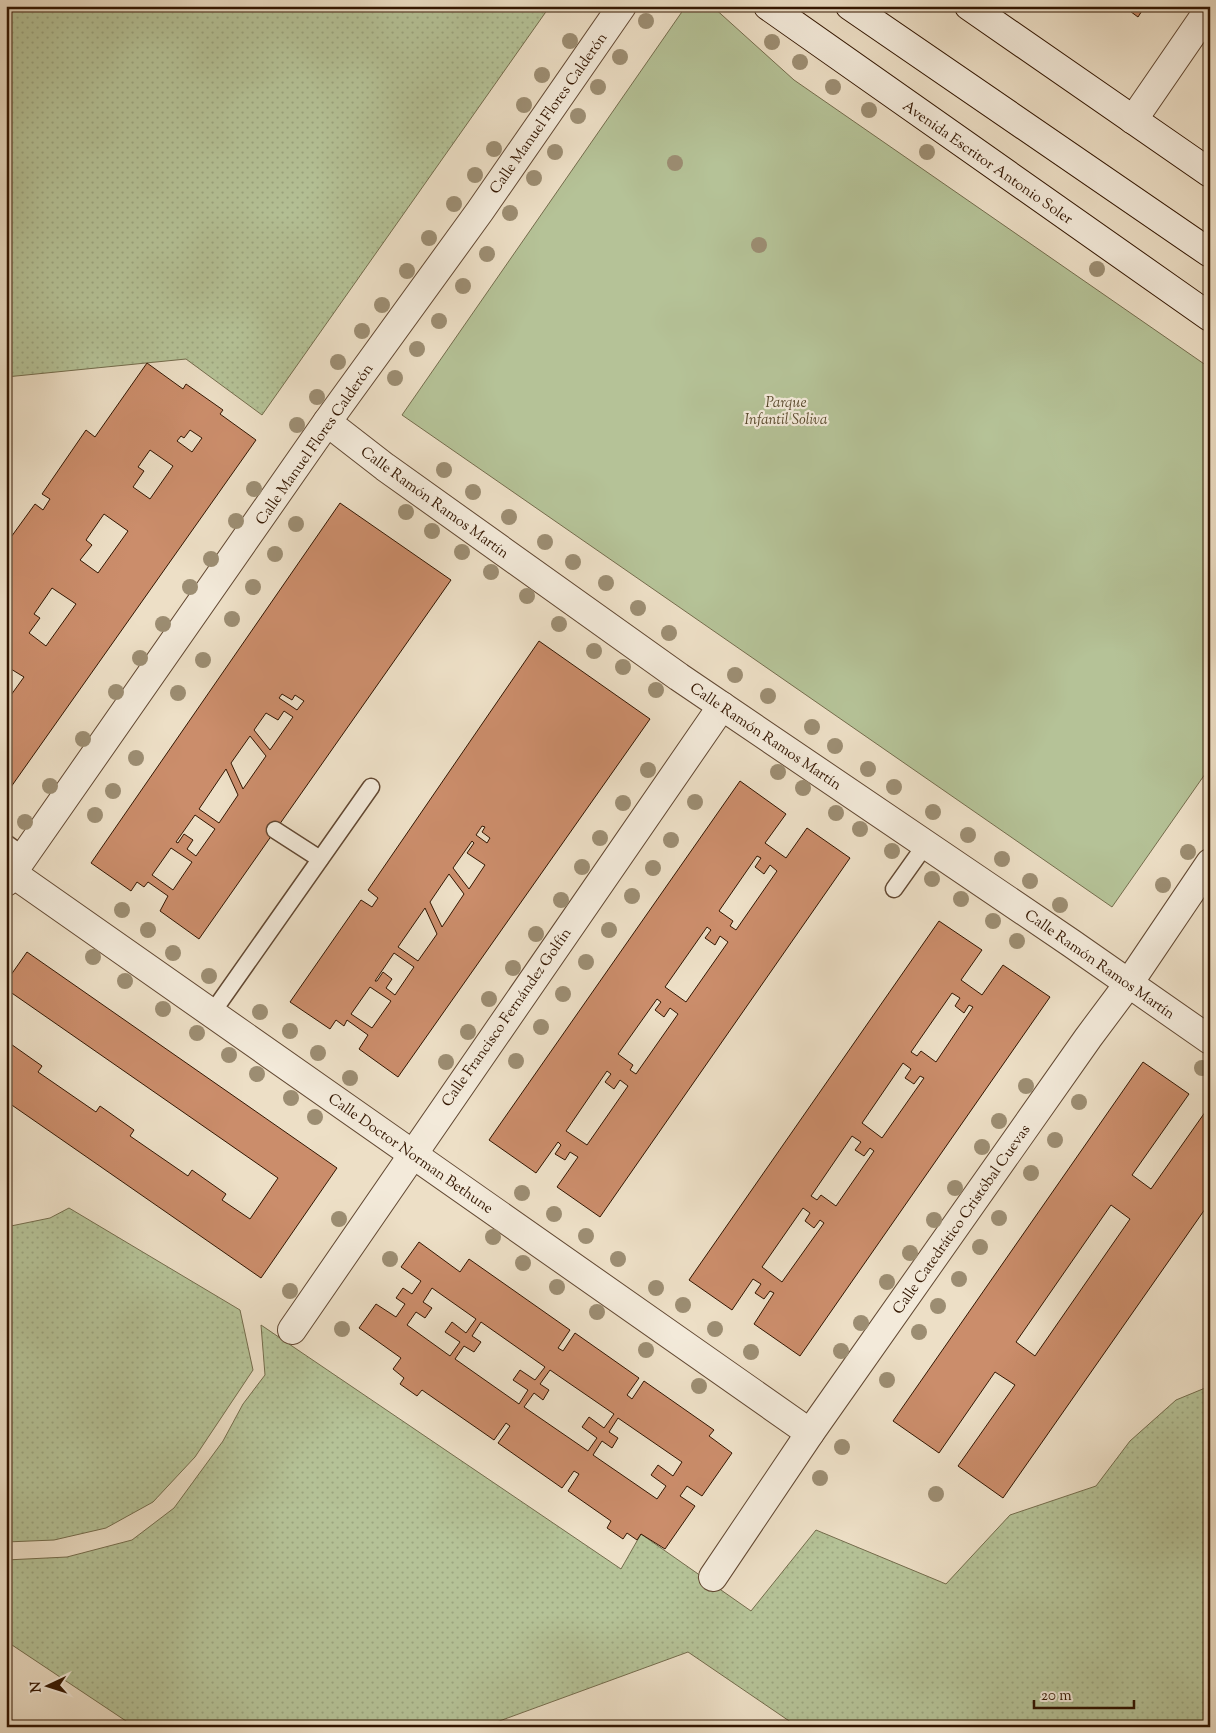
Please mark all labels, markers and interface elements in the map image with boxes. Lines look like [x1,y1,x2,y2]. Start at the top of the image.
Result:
street label: Calle Manuel Flores Calderón [485,29,613,199]
street label: Avenida Escritor Antonio Soler [898,96,1077,230]
street label: Calle Manuel Flores Calderón [251,360,379,530]
park label: Parque Infantil Soliva [745,393,828,431]
street label: Calle Ramón Ramos Martín [356,442,513,564]
street label: Calle Ramón Ramos Martín [685,678,845,796]
street label: Calle Ramón Ramos Martín [1020,905,1179,1025]
street label: Calle Francisco Fernández Golfín [437,924,577,1112]
street label: Calle Doctor Norman Bethune [323,1089,497,1220]
street label: Calle Catedrático Cristóbal Cuevas [888,1121,1036,1319]
north arrow [22,1660,72,1710]
scale bar [1034,1678,1134,1710]
text: N [27,1680,47,1693]
text: 20 m [1041,1686,1072,1707]

